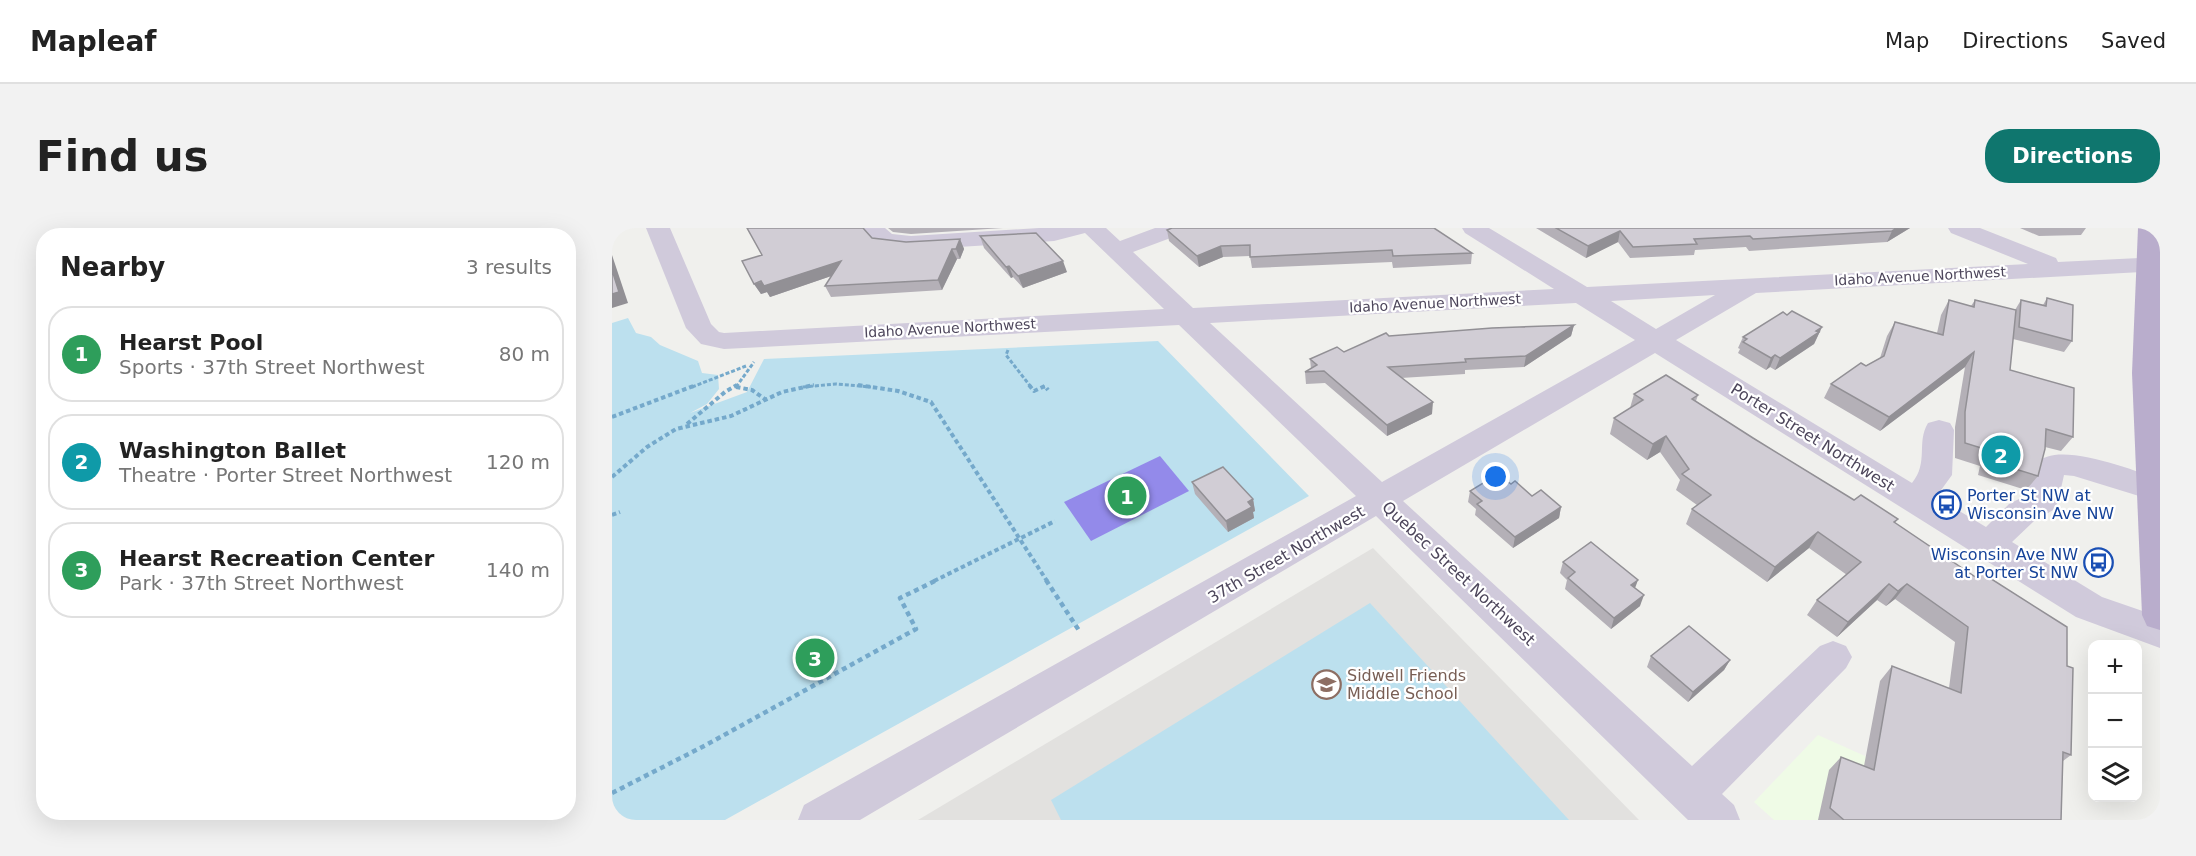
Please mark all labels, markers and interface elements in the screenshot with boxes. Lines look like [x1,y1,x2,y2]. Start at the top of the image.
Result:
text: Mapleaf [30,25,156,58]
text: Map [1885,29,1929,53]
text: Directions [1962,29,2068,53]
text: Saved [2101,29,2166,53]
button: Directions [1985,129,2160,183]
text: Find us [36,132,209,181]
text: Nearby [60,252,165,282]
text: 3 results [466,255,552,279]
street label: Idaho Avenue Northwest [1834,263,2007,288]
street label: Idaho Avenue Northwest [1349,290,1522,315]
street label: Idaho Avenue Northwest [864,315,1037,340]
text: Hearst Pool [119,330,263,355]
text: 1 [75,342,88,366]
text: 80 m [499,342,550,366]
text: Sports · 37th Street Northwest [119,355,425,379]
street label: Porter Street Northwest [1727,379,1898,496]
pin: 2 [1982,432,2020,478]
text: Washington Ballet [119,438,346,463]
text: 2 [75,450,88,474]
text: 120 m [486,450,550,474]
your location [1481,462,1510,491]
text: Theatre · Porter Street Northwest [119,463,452,487]
pin: 1 [1108,474,1146,518]
place label: Porter St NW at Wisconsin Ave NW [1967,486,2114,523]
bus stop icon: Porter St NW at Wisconsin Ave NW [1930,488,1962,520]
street label: Quebec Street Northwest [1378,497,1539,649]
street label: 37th Street Northwest [1204,502,1368,607]
place label: Wisconsin Ave NW at Porter St NW [1931,545,2078,582]
text: Hearst Recreation Center [119,546,434,571]
bus stop icon: Wisconsin Ave NW at Porter St NW [2083,547,2115,579]
text: 3 [75,558,88,582]
text: 140 m [486,558,550,582]
text: Park · 37th Street Northwest [119,571,404,595]
pin: 3 [796,636,834,680]
map controls [2088,640,2142,802]
button: + [2088,640,2142,694]
place label: Sidwell Friends Middle School [1347,666,1466,703]
school or university icon: Sidwell Friends Middle School [1310,668,1342,700]
button: − [2088,694,2142,748]
button: layers [2088,748,2142,802]

